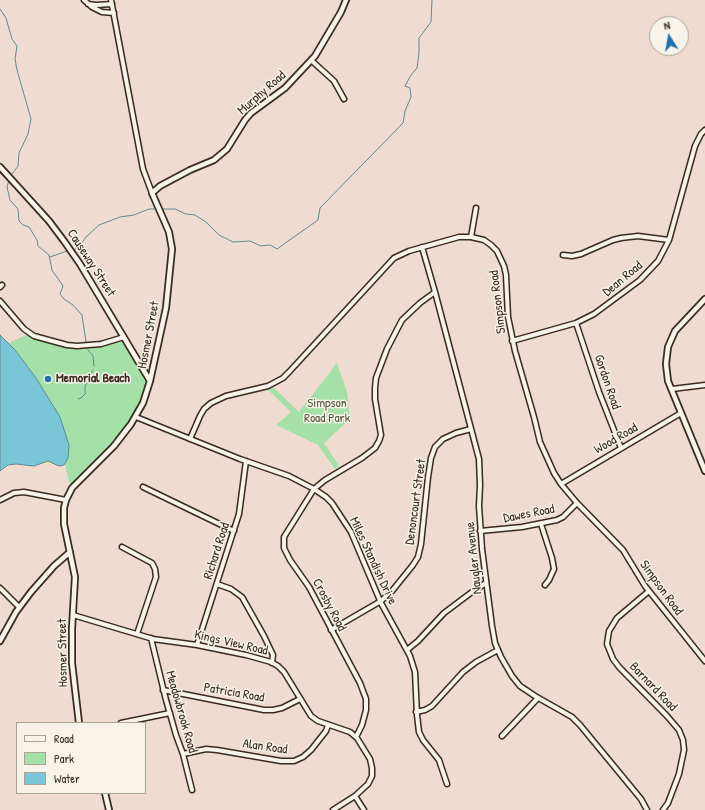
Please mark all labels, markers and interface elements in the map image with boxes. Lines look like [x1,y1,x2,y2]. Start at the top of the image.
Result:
north arrow [649,16,689,56]
text: N [663,18,671,33]
street label: Murphy Road [235,68,289,118]
street label: Causeway Street [63,226,119,300]
street label: Dean Road [600,258,646,300]
street label: Simpson Road [486,269,510,335]
street label: Hosmer Street [135,300,163,370]
street label: Gordon Road [590,353,624,411]
place label: Memorial Beach [56,371,130,387]
marker: Memorial Beach [43,374,53,384]
park label: Simpson Road Park [304,396,350,427]
street label: Wood Road [591,420,641,458]
street label: Denoncourt Street [402,458,430,546]
street label: Dawes Road [502,501,556,527]
street label: Miles Standish Drive [346,515,400,607]
street label: Richard Road [200,521,234,581]
street label: Naugler Avenue [462,521,486,595]
street label: Simpson Road [636,558,686,618]
street label: Crosby Road [309,576,349,634]
street label: Hosmer Street [55,619,71,687]
street label: Kings View Road [193,627,269,659]
street label: Barnard Road [626,659,680,715]
street label: Meadowbrook Road [162,669,200,755]
street label: Patricia Road [203,680,265,706]
legend [16,722,146,794]
text: Road [54,730,74,747]
street label: Alan Road [242,736,288,758]
text: Park [54,750,74,767]
text: Water [54,770,80,787]

